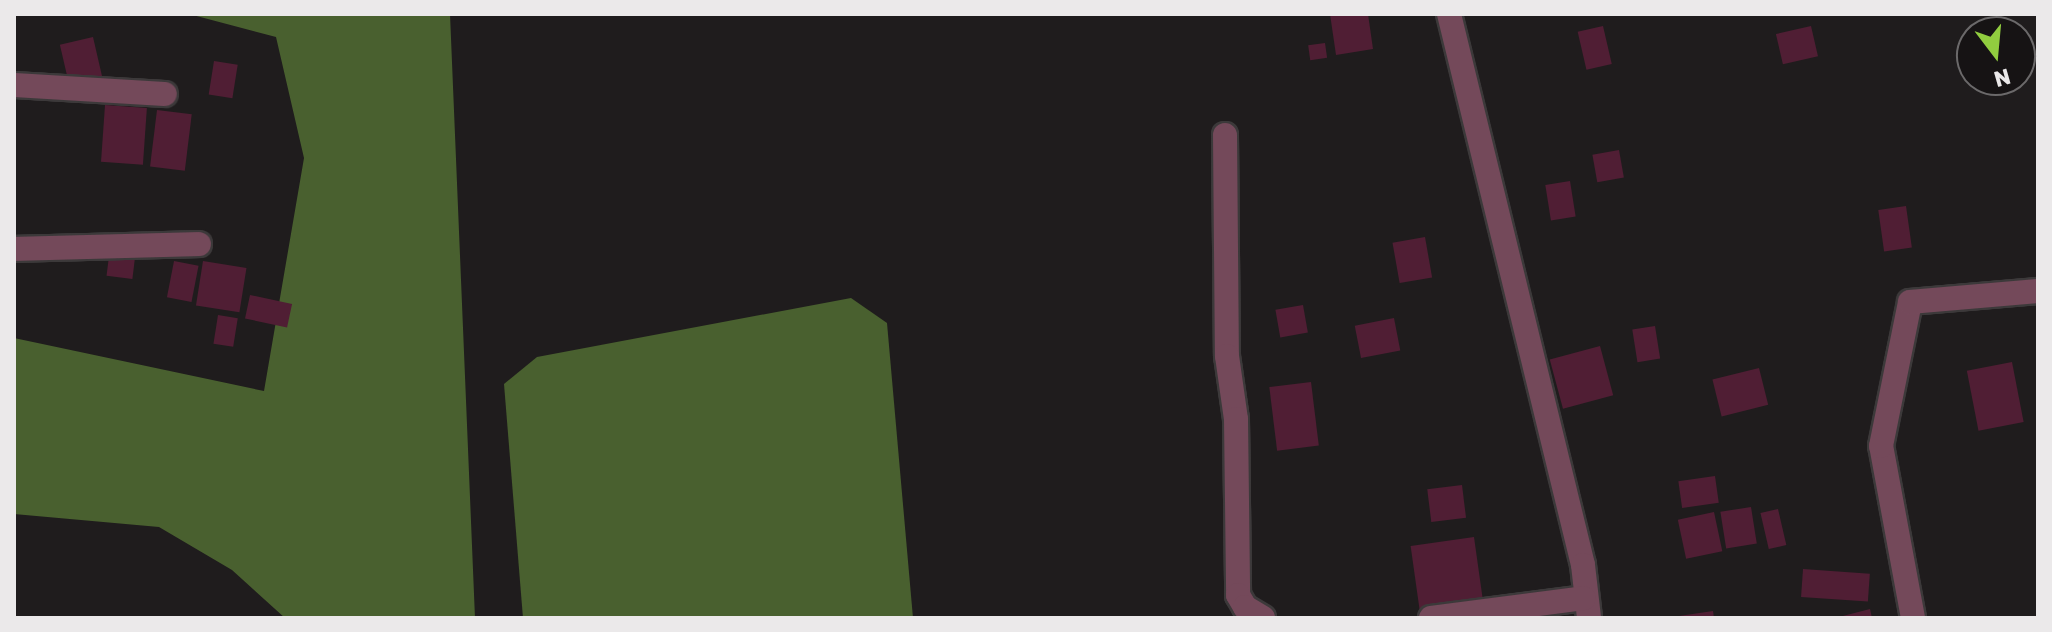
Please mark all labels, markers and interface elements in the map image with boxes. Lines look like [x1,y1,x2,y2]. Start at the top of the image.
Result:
north arrow [1956,16,2036,96]
text: N [1991,62,2014,93]

